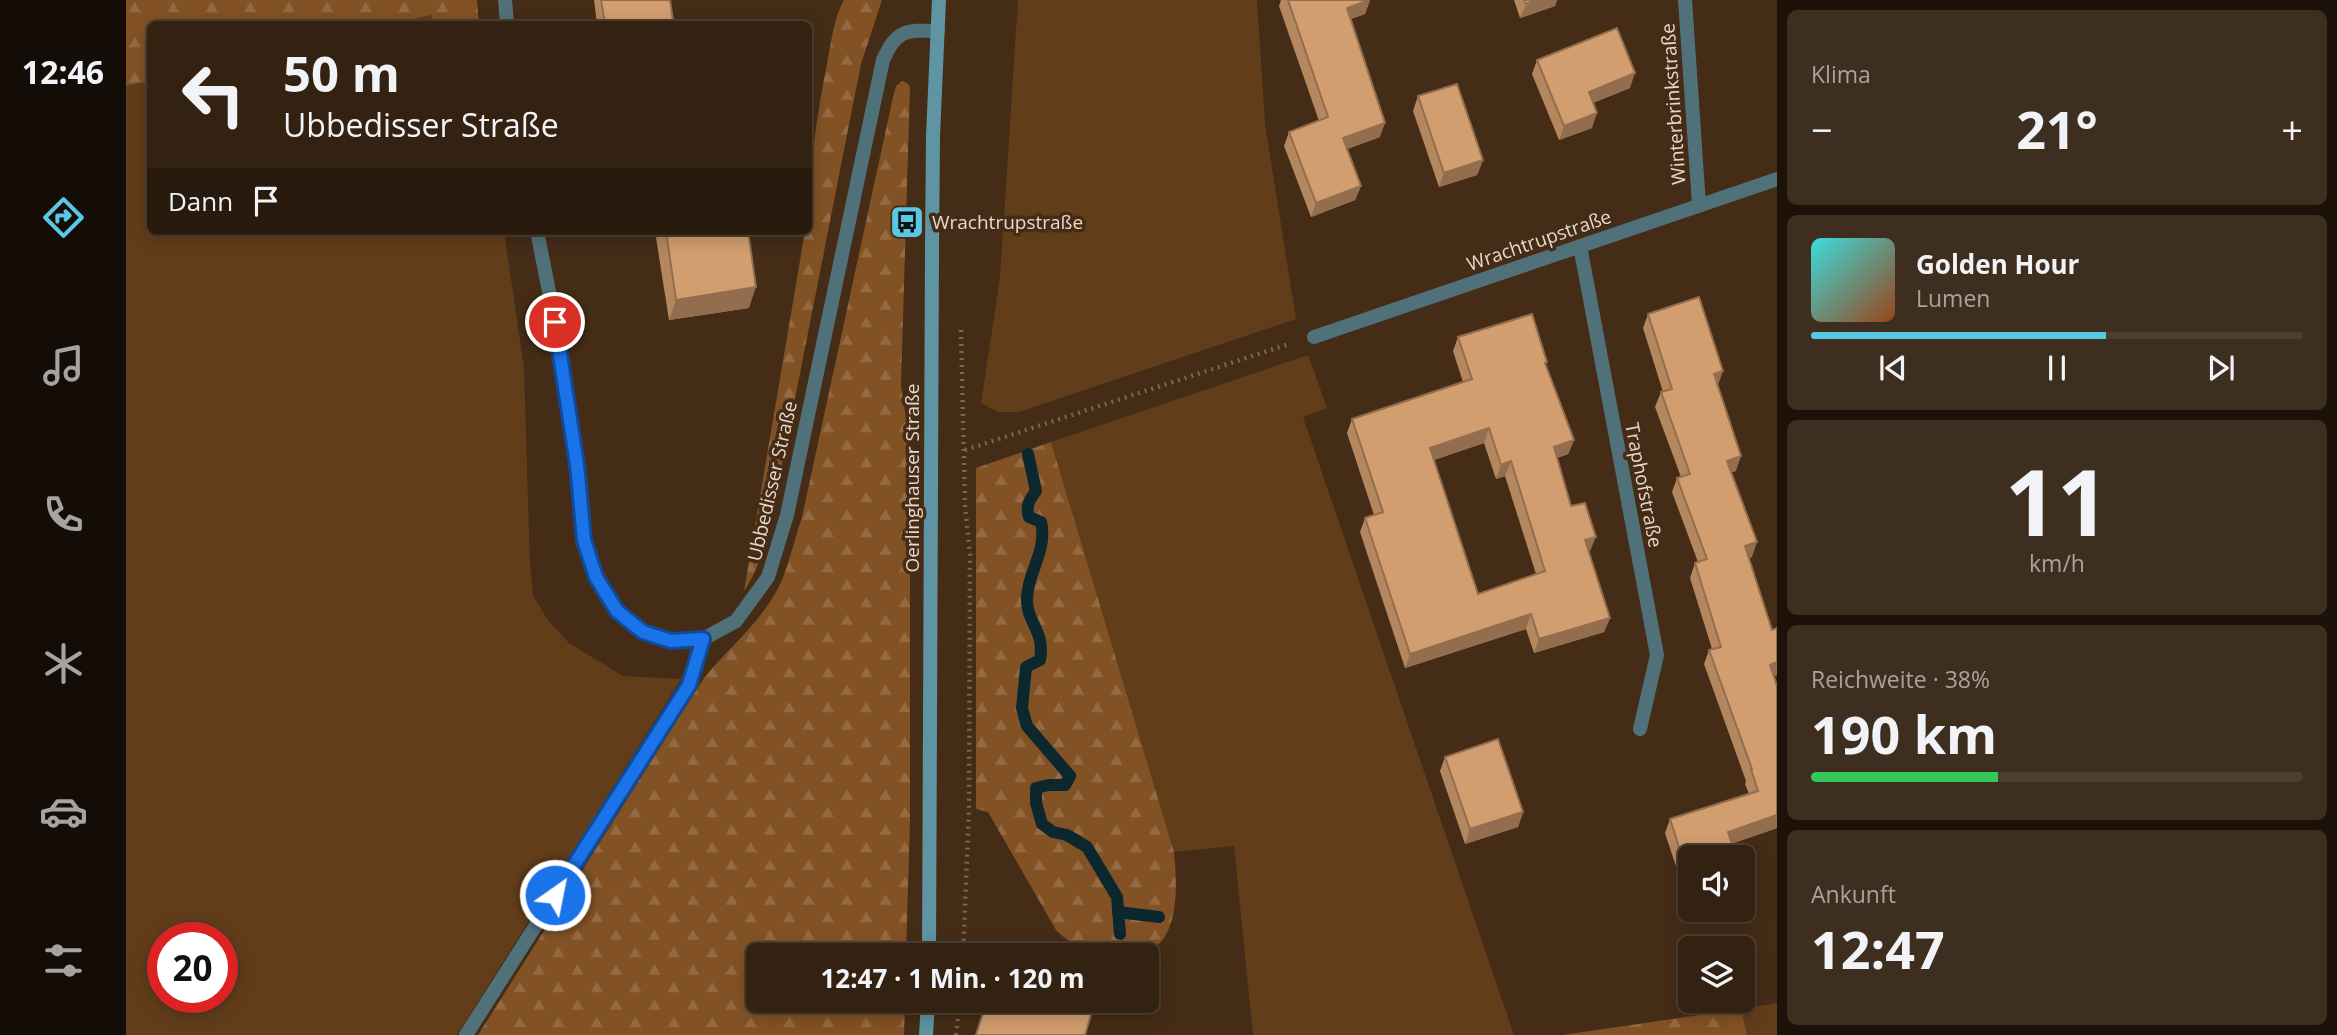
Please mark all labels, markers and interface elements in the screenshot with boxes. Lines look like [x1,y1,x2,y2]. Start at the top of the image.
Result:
street label: Winterbrinkstraße [1654,22,1692,186]
text: 50 m [283,40,400,106]
icon: left [168,49,259,140]
text: 12:46 [22,50,104,93]
text: Klima [1811,58,1871,90]
text: 21° [2016,93,2098,164]
text: Ubbedisser Straße [283,103,559,146]
text: − [1811,103,1833,155]
text: + [2281,103,2303,155]
icon: arrive [247,182,285,220]
text: Dann [168,183,233,219]
icon: directions [39,193,88,242]
bus stop icon: Wrachtrupstraße [888,203,926,241]
street label: Wrachtrupstraße [1463,203,1615,277]
place label: Wrachtrupstraße [932,209,1083,235]
text: Golden Hour [1916,246,2079,282]
text: Lumen [1916,282,1990,314]
pin [525,292,585,352]
icon: arrive [536,303,574,341]
icon: music [39,341,88,390]
icon: previous [1874,349,1912,387]
icon: pause [2038,349,2076,387]
icon: next [2202,349,2240,387]
street label: Oerlinghauser Straße [899,383,925,573]
street label: Ubbedisser Straße [741,398,803,564]
street label: Traphofstraße [1619,420,1669,550]
text: 11 [2005,439,2109,563]
icon: phone [39,490,88,539]
text: km/h [2029,547,2085,579]
icon: climate [39,639,88,688]
text: Reichweite · 38% [1811,663,1990,695]
text: 190 km [1811,698,1997,769]
icon: car [39,787,88,836]
map controls [1678,845,1755,1013]
button: sound [1678,845,1755,922]
position arrow [518,858,592,932]
text: Ankunft [1811,878,1896,910]
text: 12:47 [1811,913,1945,984]
speed limit sign: 20 [147,922,238,1013]
icon: filters [39,936,88,985]
button: layers [1678,936,1755,1013]
text: 12:47 · 1 Min. · 120 m [820,960,1085,996]

